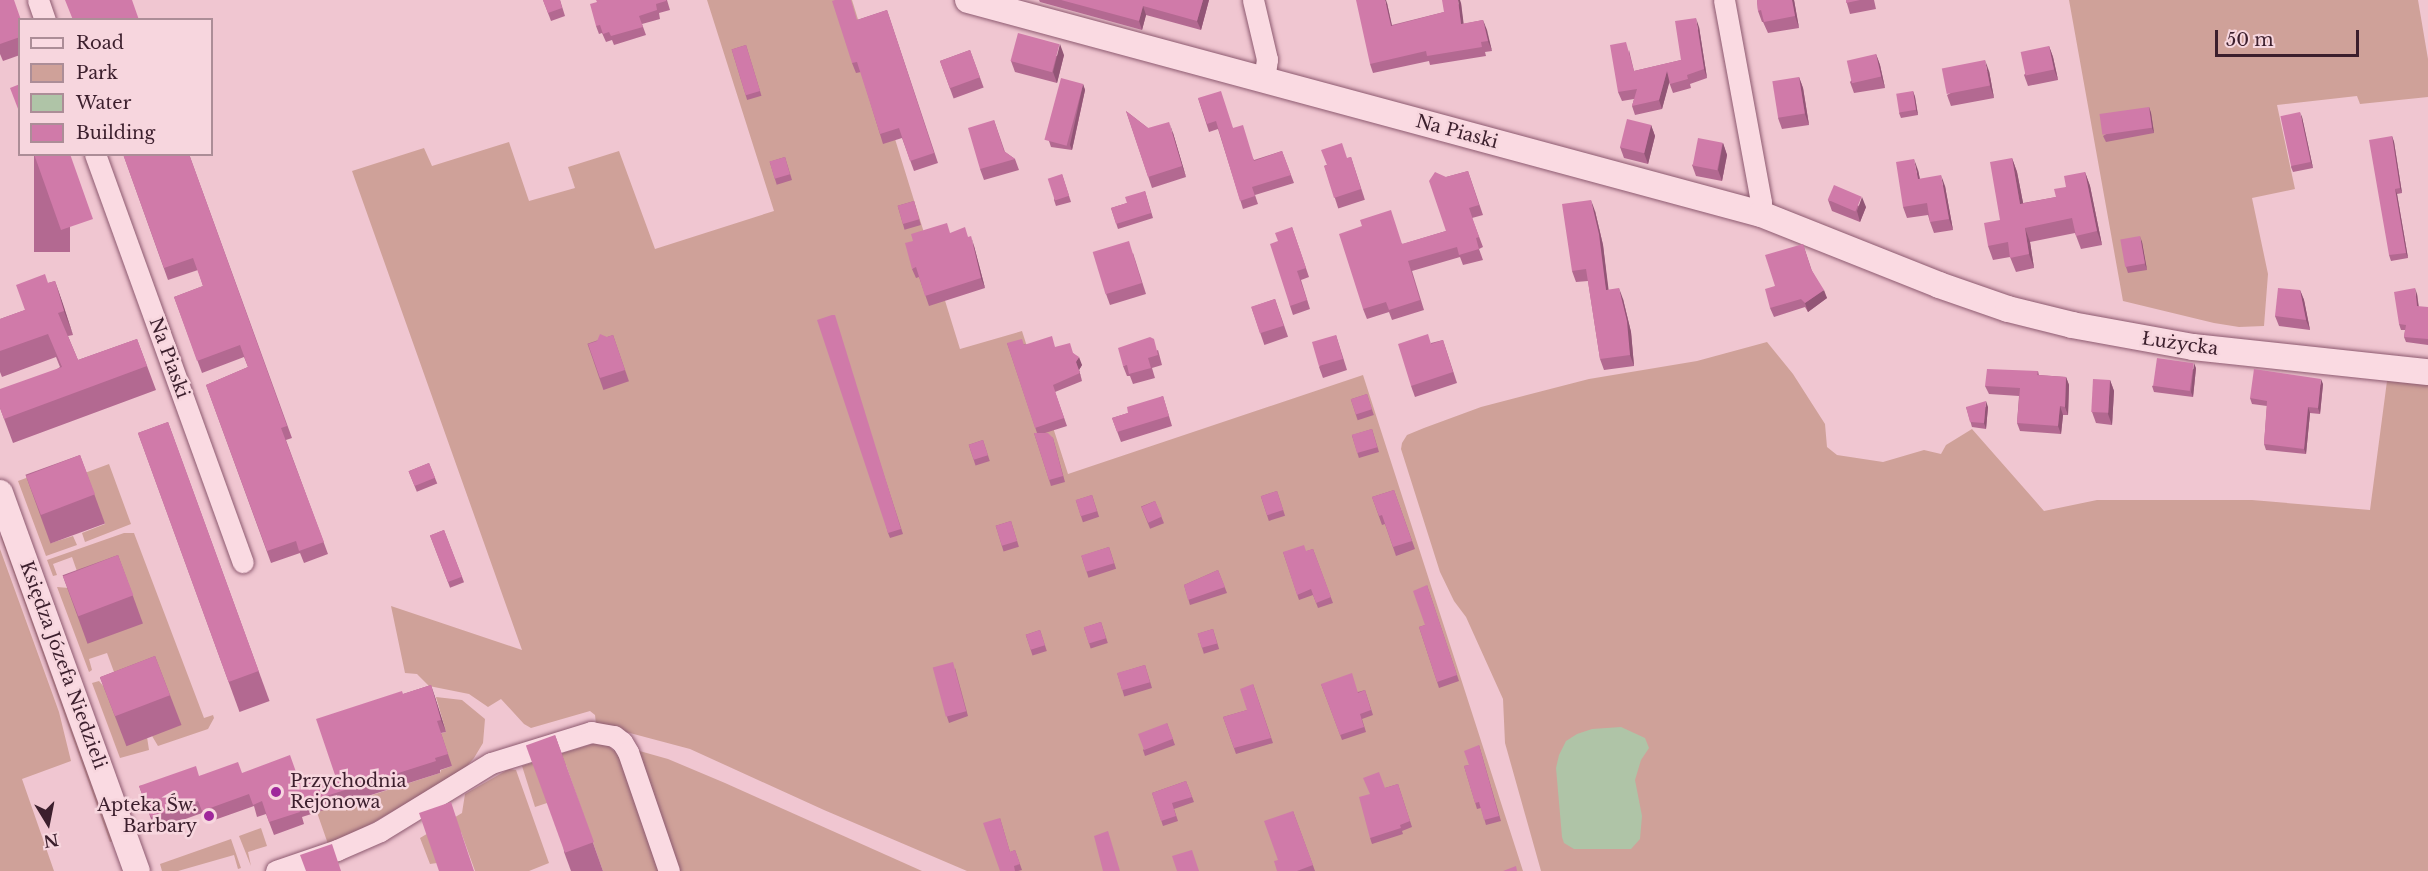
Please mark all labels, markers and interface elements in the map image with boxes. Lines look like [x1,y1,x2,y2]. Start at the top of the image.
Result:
legend [18,18,213,156]
scale bar [2218,18,2362,56]
text: 50 m [2226,29,2274,51]
text: Road [76,32,124,54]
text: Park [76,62,118,84]
text: Water [76,92,131,114]
street label: Na Piaski [1413,111,1501,153]
text: Building [76,122,155,144]
street label: Na Piaski [144,315,194,401]
street label: Łużycka [2140,328,2220,360]
street label: Księdza Józefa Niedzieli [15,558,111,772]
place label: Przychodnia Rejonowa [290,771,407,814]
marker: Przychodnia Rejonowa [267,783,285,801]
north arrow [18,793,78,853]
place label: Apteka Św. Barbary [97,795,197,838]
marker: Apteka Św. Barbary [202,809,216,823]
text: N [42,830,60,852]

